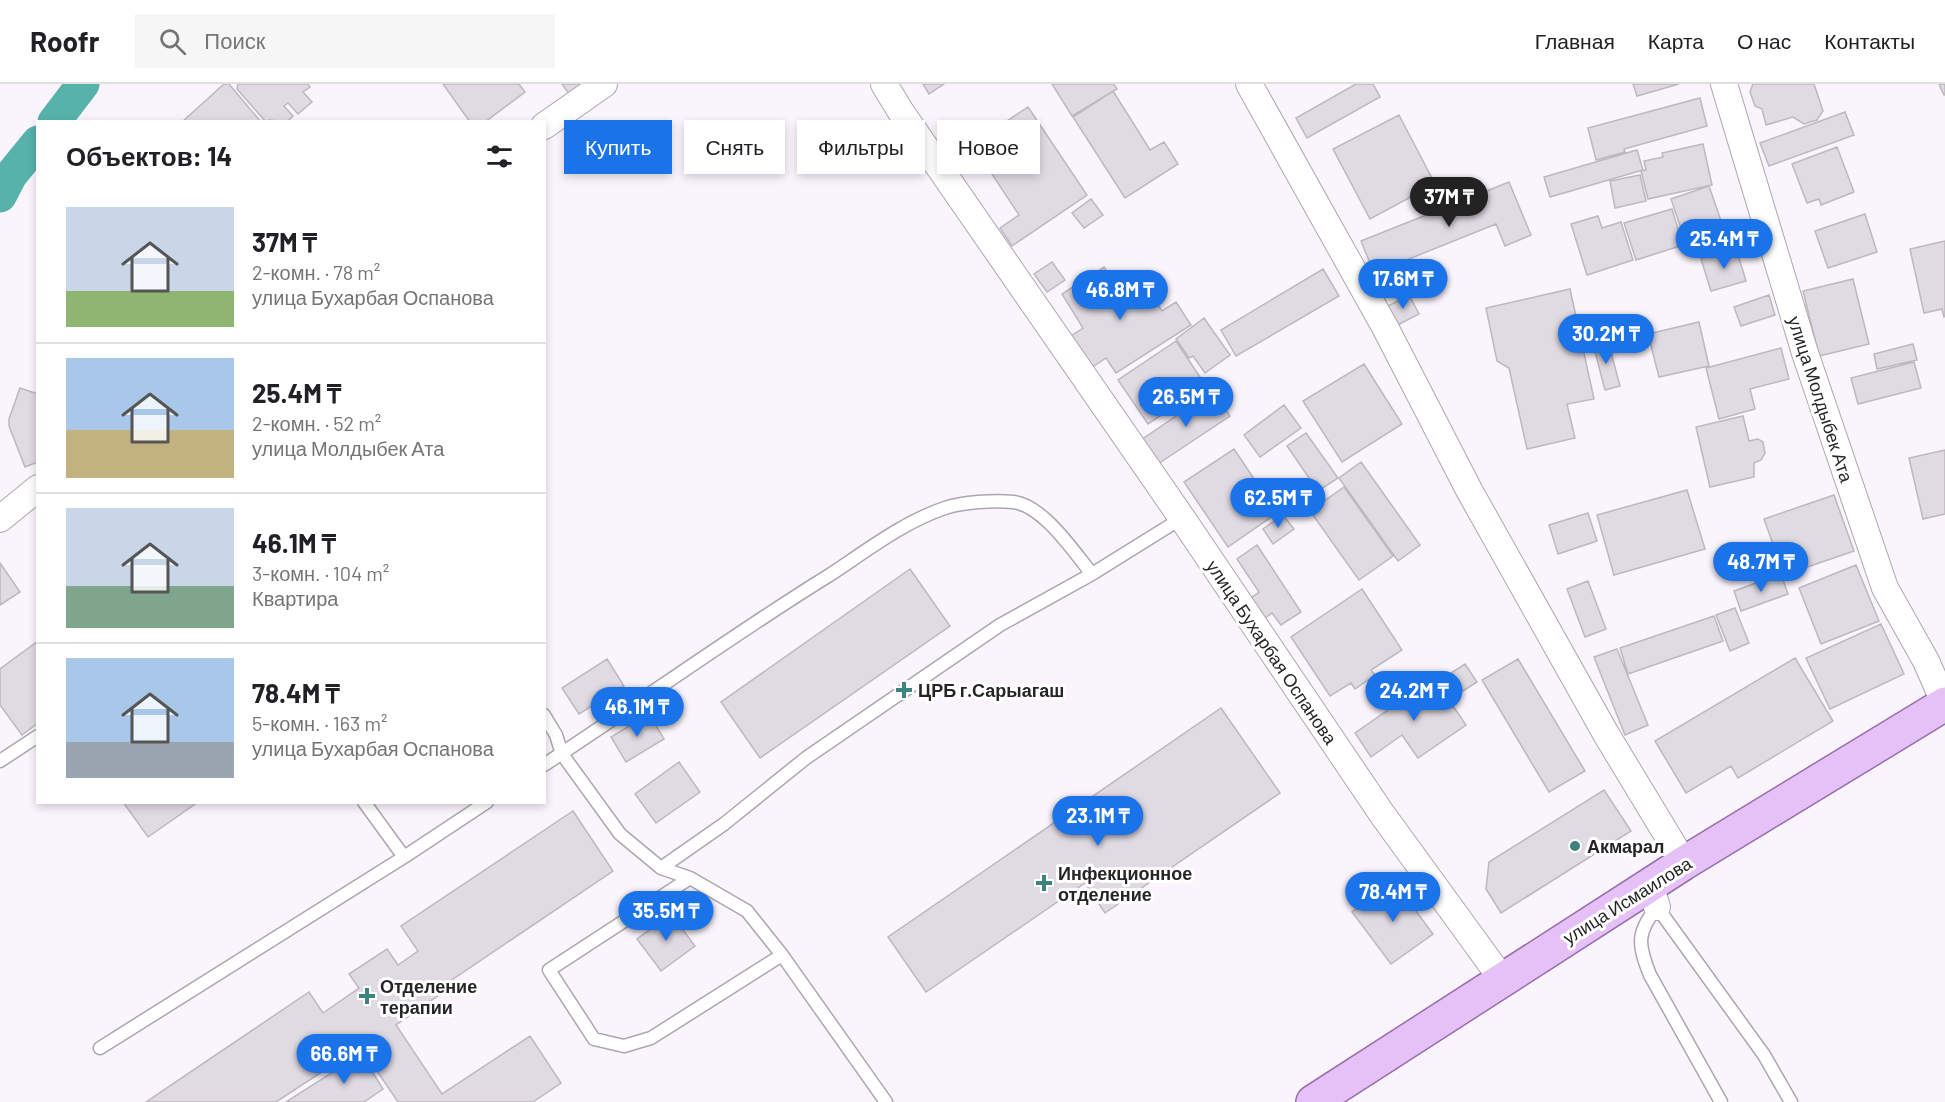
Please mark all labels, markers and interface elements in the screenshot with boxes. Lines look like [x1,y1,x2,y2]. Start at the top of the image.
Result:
search box [135,14,555,68]
text: Roofr [30,24,99,58]
icon: search [156,25,189,58]
text: Поиск [204,27,265,53]
text: Главная [1535,28,1615,53]
text: Карта [1648,28,1704,53]
text: О нас [1737,28,1791,53]
text: Контакты [1824,28,1915,53]
chip: Купить [564,120,672,174]
chip: Снять [684,120,785,174]
chip: Фильтры [797,120,925,174]
chip: Новое [937,120,1040,174]
text: Объектов: 14 [66,140,232,171]
icon: filters [483,140,516,173]
pin: 37M ₸ [1407,177,1491,228]
text: 37M ₸ [1424,184,1474,208]
pin: 25.4M ₸ [1669,219,1779,270]
text: 37M ₸ [252,226,317,257]
text: 25.4M ₸ [1690,226,1758,250]
icon: home [114,231,186,303]
pin: 17.6M ₸ [1348,259,1458,310]
text: 2-комн. · 78 m² [252,260,380,284]
text: 17.6M ₸ [1372,266,1434,290]
pin: 46.8M ₸ [1065,270,1175,321]
text: 46.8M ₸ [1086,277,1154,301]
text: улица Бухарбая Оспанова [252,285,494,309]
street label: улица Молдыбек Ата [1784,313,1859,486]
pin: 30.2M ₸ [1551,314,1661,365]
text: 30.2M ₸ [1572,321,1640,345]
text: 25.4M ₸ [252,377,341,408]
pin: 26.5M ₸ [1131,377,1241,428]
icon: home [114,382,186,454]
text: 26.5M ₸ [1152,384,1220,408]
text: 2-комн. · 52 m² [252,411,381,435]
text: улица Молдыбек Ата [252,436,444,460]
pin: 62.5M ₸ [1223,478,1333,529]
text: 62.5M ₸ [1244,485,1312,509]
text: 46.1M ₸ [252,527,336,558]
icon: home [114,532,186,604]
pin: 48.7M ₸ [1706,542,1816,593]
text: 48.7M ₸ [1727,549,1795,573]
street label: улица Бухарбая Оспанова [1202,556,1343,749]
text: 3-комн. · 104 m² [252,561,389,585]
text: Квартира [252,586,338,610]
pin: 24.2M ₸ [1359,671,1469,722]
text: 78.4M ₸ [252,677,340,708]
text: 24.2M ₸ [1379,678,1449,702]
place label: ЦРБ г.Сарыагаш [918,679,1064,701]
marker: ЦРБ г.Сарыагаш [895,681,913,699]
icon: home [114,682,186,754]
pin: 46.1M ₸ [582,687,692,738]
text: 46.1M ₸ [605,694,669,718]
text: 5-комн. · 163 m² [252,711,387,735]
text: улица Бухарбая Оспанова [252,736,494,760]
pin: 23.1M ₸ [1043,796,1153,847]
text: 23.1M ₸ [1066,803,1130,827]
place label: Акмарал [1587,835,1665,857]
marker: Акмарал [1568,839,1582,853]
street label: улица Исмаилова [1559,851,1696,948]
place label: Инфекционное отделение [1058,862,1192,905]
pin: 78.4M ₸ [1338,872,1448,923]
marker: Инфекционное отделение [1035,874,1053,892]
text: 78.4M ₸ [1359,879,1427,903]
pin: 35.5M ₸ [611,891,721,942]
text: 35.5M ₸ [633,898,699,922]
place label: Отделение терапии [380,975,477,1018]
marker: Отделение терапии [358,987,376,1005]
pin: 66.6M ₸ [289,1034,399,1085]
text: 66.6M ₸ [311,1041,377,1065]

